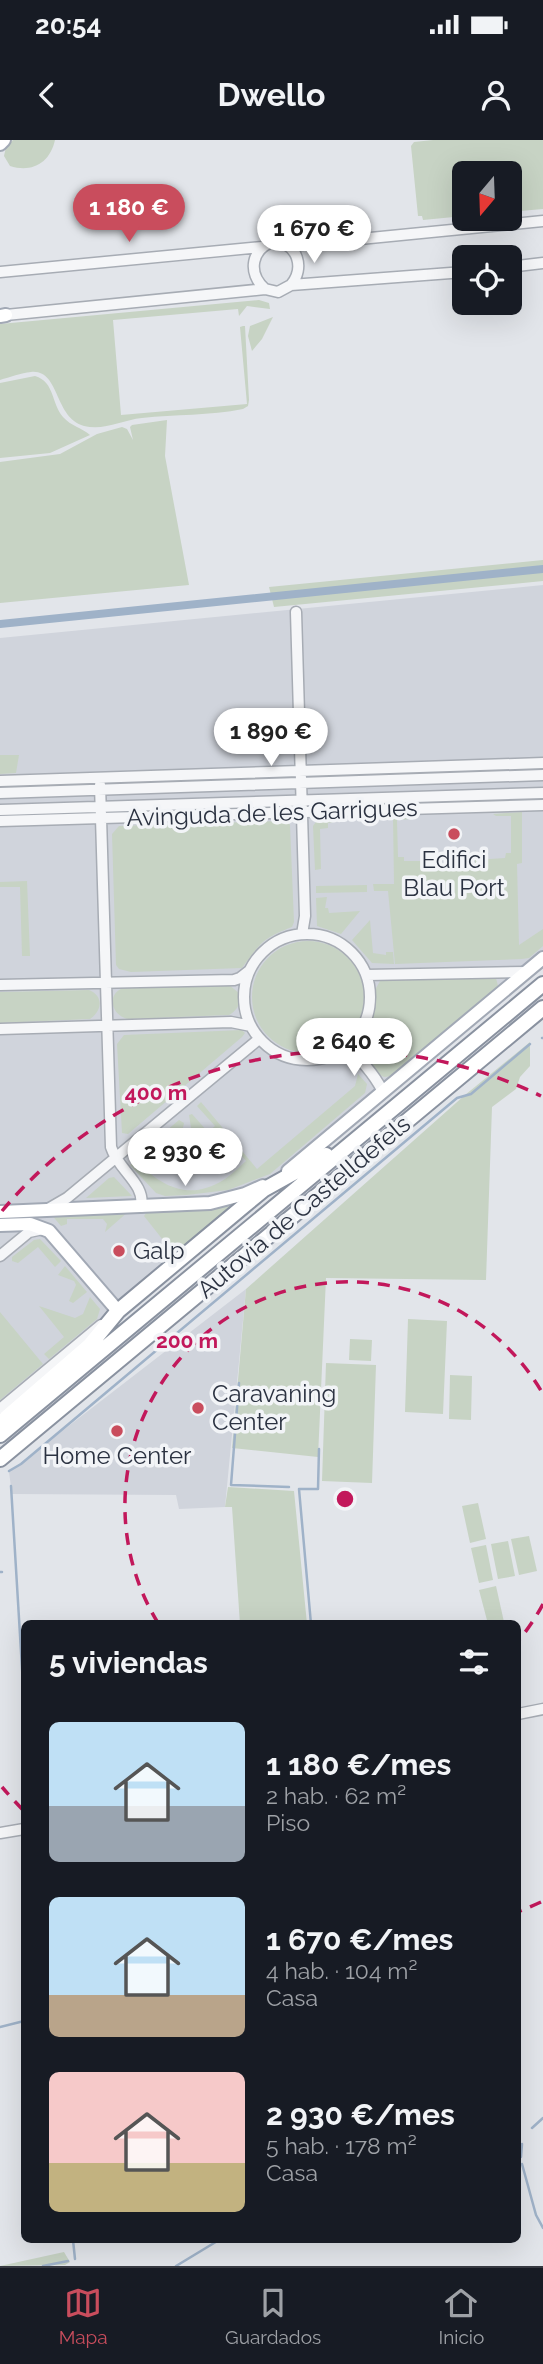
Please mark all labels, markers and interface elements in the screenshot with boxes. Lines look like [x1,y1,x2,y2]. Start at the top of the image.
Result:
text: 20:54 [35,10,101,40]
icon: back [28,76,66,114]
text: Dwello [217,76,326,113]
icon: person [477,76,515,114]
north arrow [452,161,522,231]
map controls [452,161,522,315]
pin: 1 180 € [64,184,194,244]
text: 1 180 € [89,193,169,220]
pin: 1 670 € [249,206,379,265]
text: 1 670 € [273,214,355,241]
button: locate [452,245,522,315]
pin: 1 890 € [206,708,336,768]
text: 1 890 € [230,717,312,744]
street label: Avinguda de les Garrigues [126,793,418,832]
marker: Edifici Blau Port [446,826,462,842]
place label: Edifici Blau Port [403,845,505,902]
pin: 2 640 € [289,1018,419,1078]
text: 2 640 € [312,1027,396,1054]
text: 400 m [125,1080,187,1105]
street label: Autovia de Castelldefels [191,1109,416,1304]
pin: 2 930 € [120,1128,250,1188]
text: 2 930 € [144,1137,226,1164]
place label: Galp [133,1236,185,1265]
marker: Galp [111,1243,127,1259]
text: 200 m [156,1328,218,1353]
place label: Caravaning Center [212,1379,336,1436]
marker: Caravaning Center [190,1400,206,1416]
marker: Home Center [109,1423,125,1439]
place label: Home Center [43,1441,192,1470]
centre of rings [333,1487,357,1511]
icon: filters [455,1643,493,1681]
text: 5 viviendas [49,1645,208,1680]
text: 1 180 €/mes [266,1747,451,1782]
icon: home [105,1750,189,1834]
text: 2 hab. · 62 m² [266,1782,406,1809]
text: Piso [266,1809,310,1836]
text: 1 670 €/mes [266,1922,453,1957]
icon: home [105,1925,189,2009]
text: 4 hab. · 104 m² [266,1957,417,1984]
text: Casa [266,1984,318,2011]
text: 2 930 €/mes [266,2097,455,2132]
icon: home [105,2100,189,2184]
text: 5 hab. · 178 m² [266,2132,417,2159]
text: Casa [266,2159,318,2186]
tab: Mapa [59,2284,108,2348]
tab: Guardados [225,2284,321,2348]
tab: Inicio [439,2284,484,2348]

